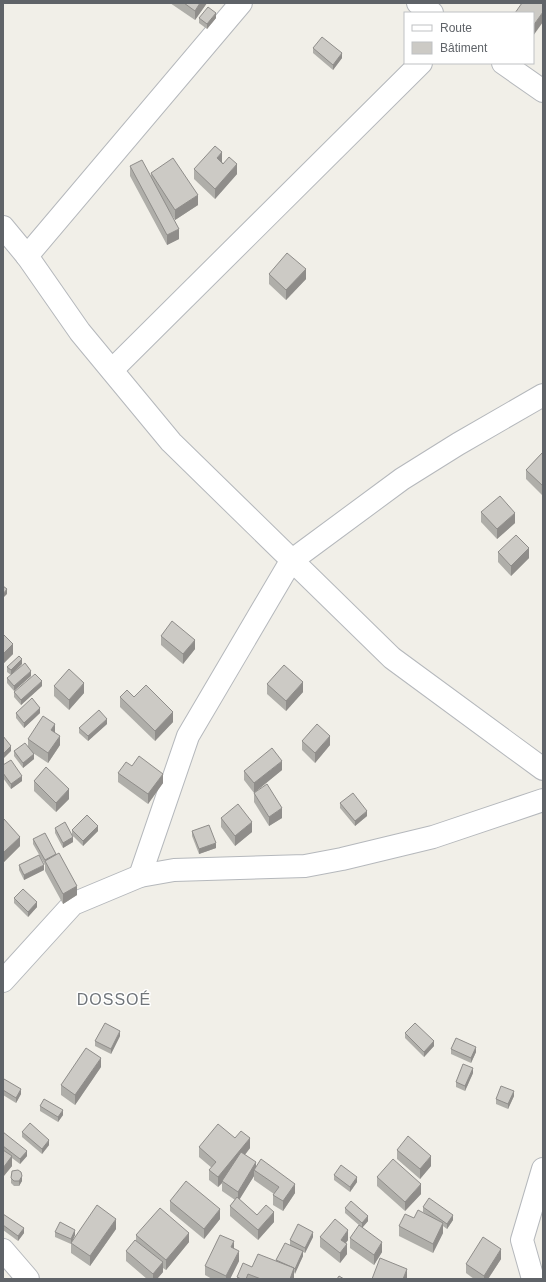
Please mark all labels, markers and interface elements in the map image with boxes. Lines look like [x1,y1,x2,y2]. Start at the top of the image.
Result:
legend [404,12,534,64]
text: Route [440,21,472,35]
text: Bâtiment [440,41,488,55]
district label: DOSSOÉ [77,990,151,1008]

